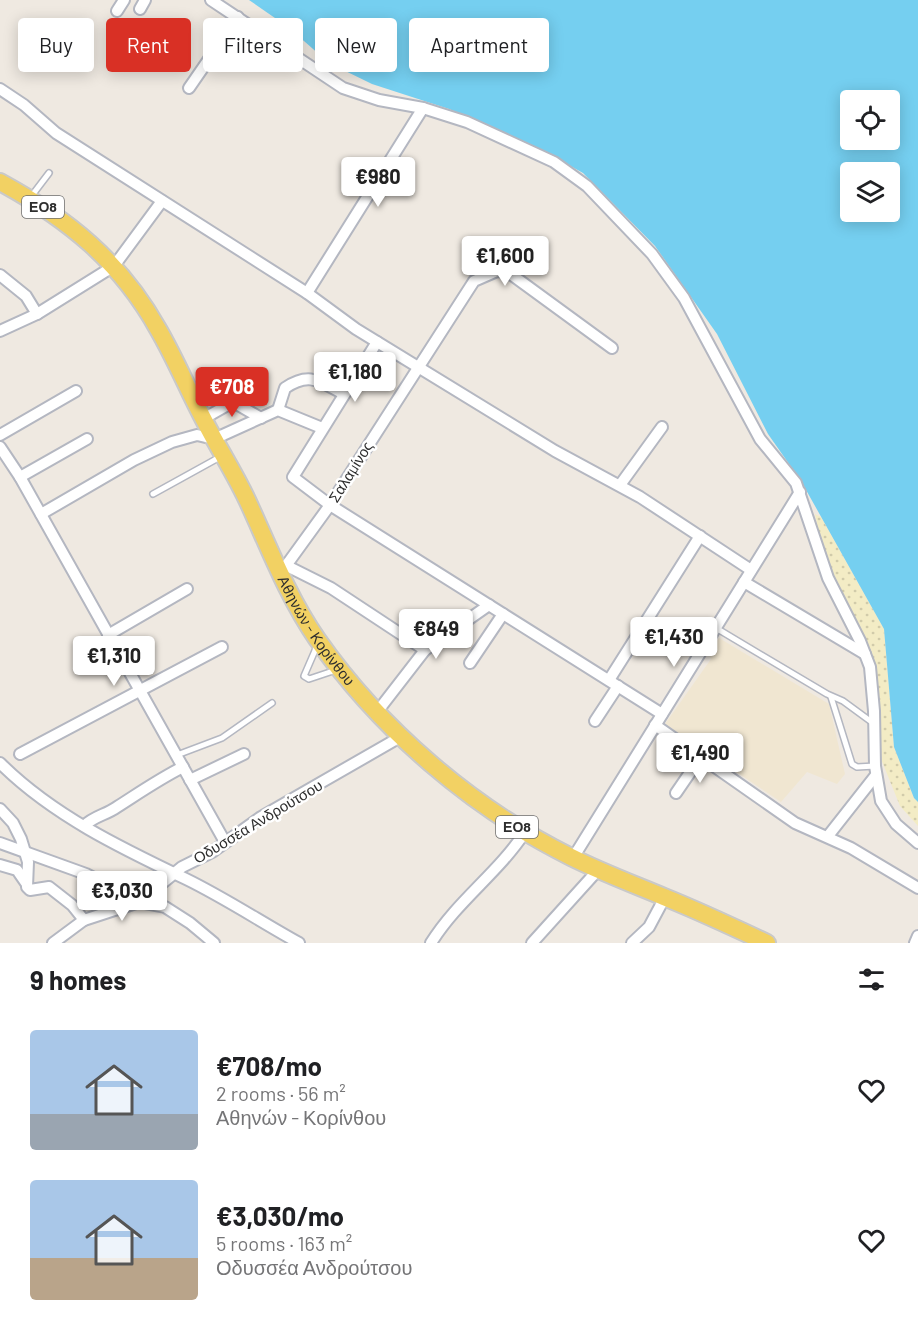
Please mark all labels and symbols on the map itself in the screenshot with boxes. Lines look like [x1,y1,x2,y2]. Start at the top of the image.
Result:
pin: €980 [342,157,414,208]
road number: ΕΟ8 [22,196,64,218]
pin: €1,600 [456,236,554,287]
pin: €1,180 [306,352,404,403]
pin: €708 [196,367,268,418]
street label: Σαλαμίνος [324,438,376,505]
street label: Αθηνών - Κορίνθου [275,572,359,689]
pin: €849 [400,609,472,660]
pin: €1,430 [625,617,723,668]
pin: €1,310 [65,636,163,687]
pin: €1,490 [651,733,749,784]
street label: Οδυσσέα Ανδρούτσου [190,776,325,867]
road number: ΕΟ8 [496,816,538,838]
pin: €3,030 [73,871,171,922]

